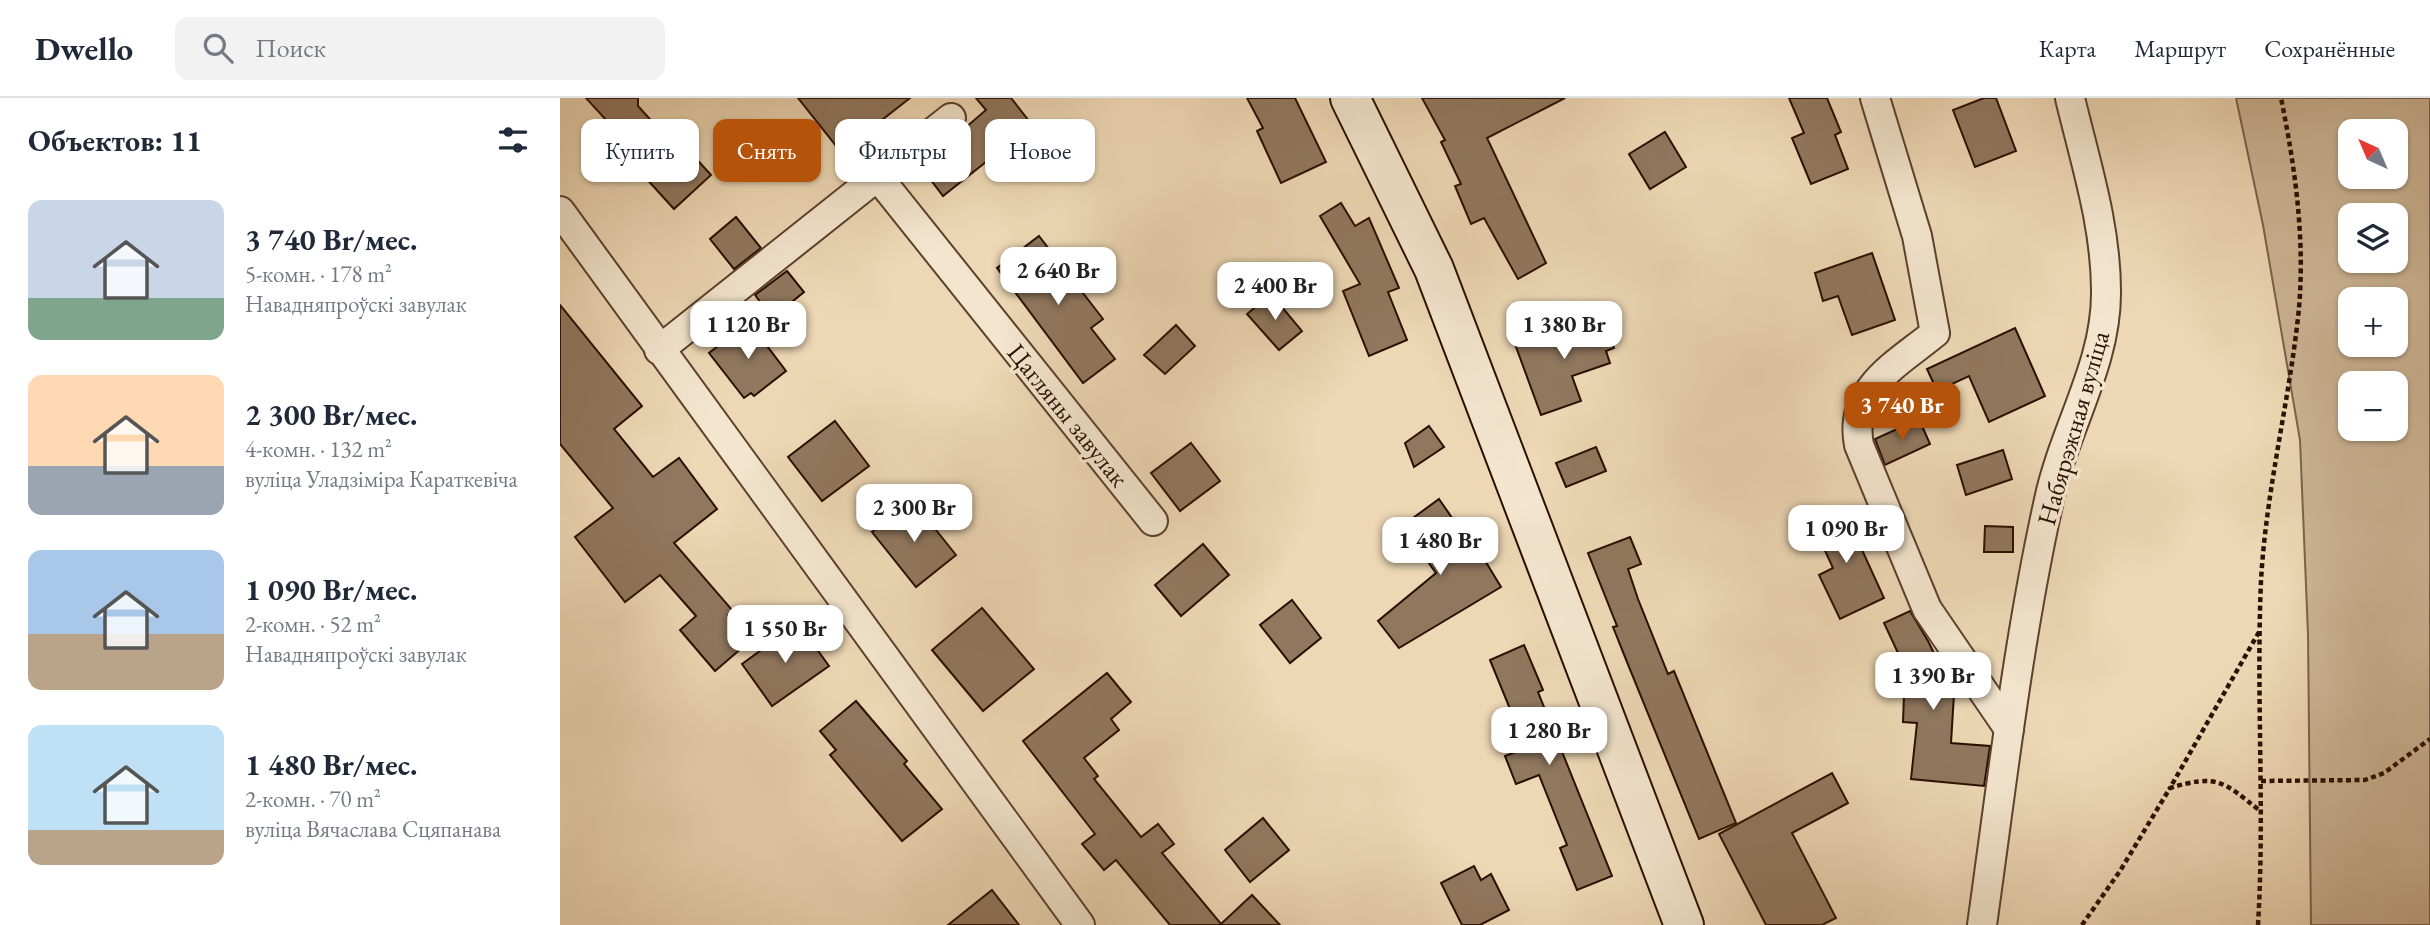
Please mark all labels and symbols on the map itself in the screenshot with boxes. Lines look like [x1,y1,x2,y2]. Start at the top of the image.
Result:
north arrow [2338,119,2408,189]
pin: 2 640 Br [986,248,1130,307]
pin: 2 400 Br [1203,262,1347,322]
pin: 1 120 Br [676,302,820,361]
pin: 1 380 Br [1492,302,1636,361]
street label: Набярэжная вуліца [2029,326,2117,529]
street label: Цагляны завулак [1000,336,1137,494]
pin: 3 740 Br [1830,382,1974,442]
pin: 2 300 Br [842,484,986,544]
pin: 1 090 Br [1774,505,1918,565]
pin: 1 480 Br [1368,518,1512,577]
pin: 1 550 Br [713,606,857,665]
pin: 1 390 Br [1861,652,2005,712]
pin: 1 280 Br [1477,708,1621,767]

